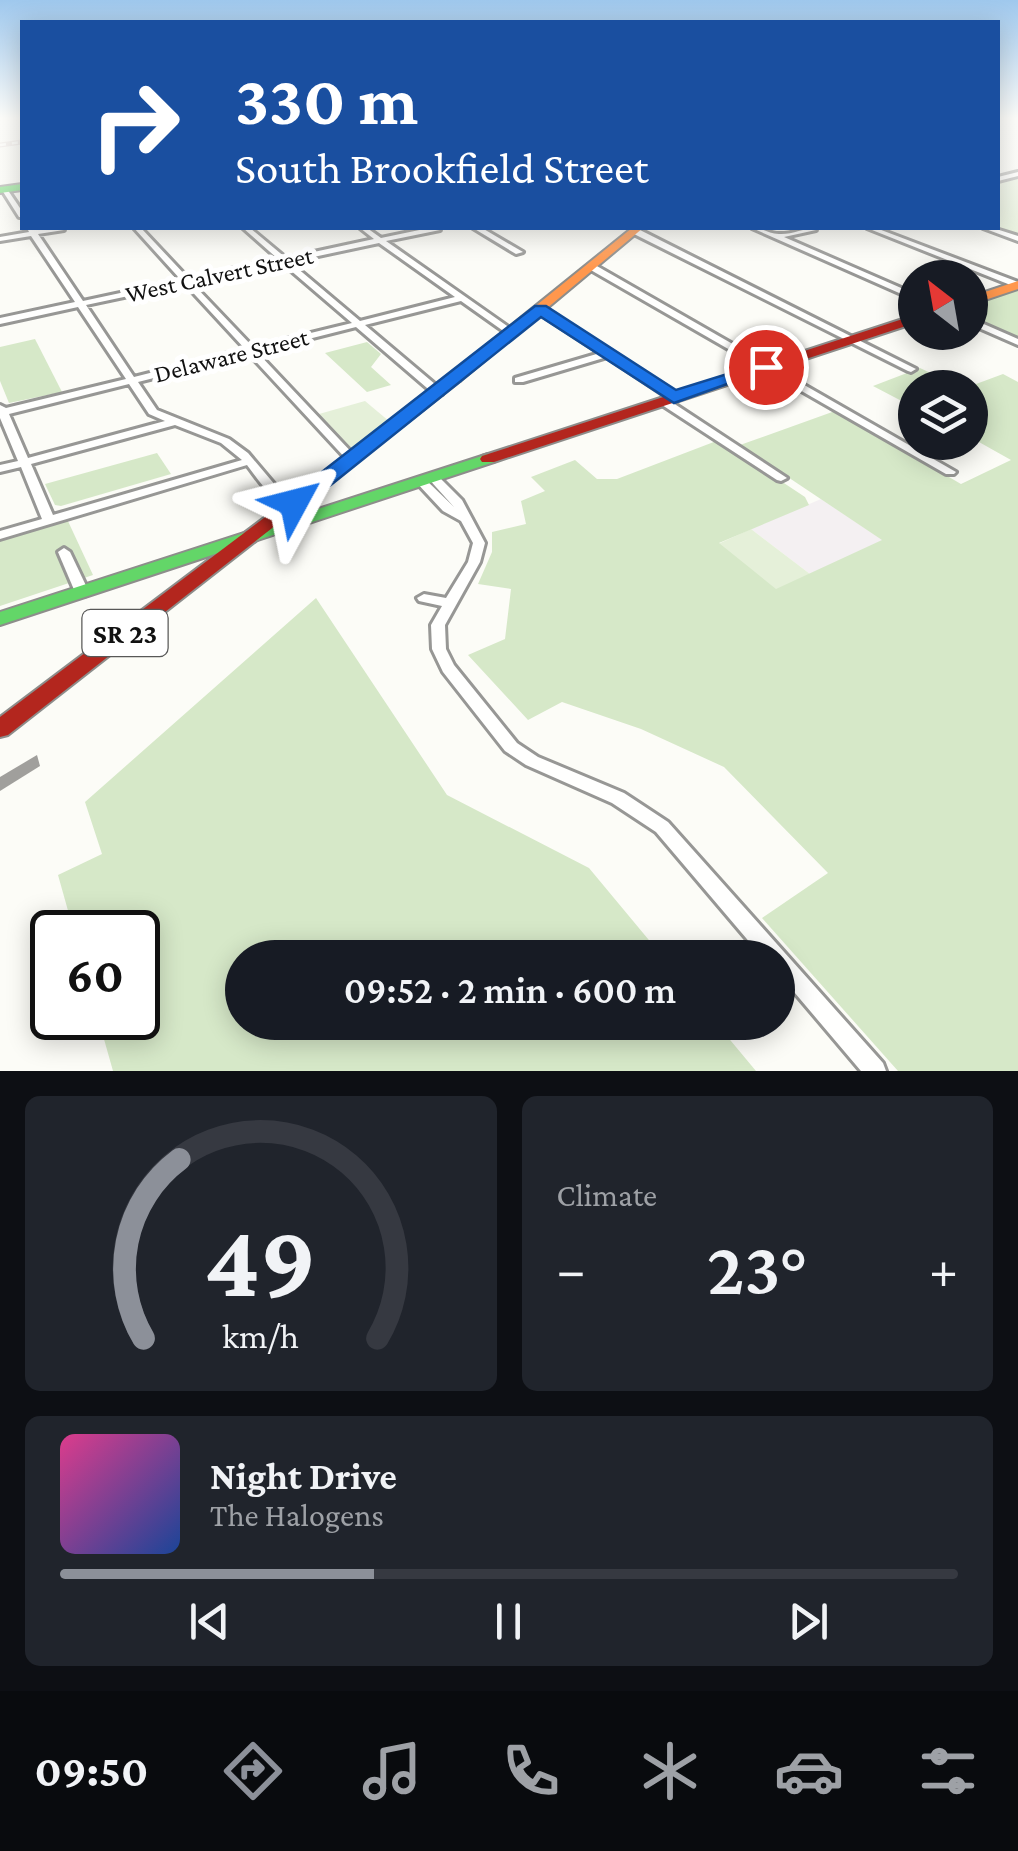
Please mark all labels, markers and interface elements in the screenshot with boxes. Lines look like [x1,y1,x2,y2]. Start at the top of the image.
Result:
icon: right [70,60,200,190]
text: 330 m [235,61,418,139]
text: South Brookfield Street [235,143,649,193]
street label: West Calvert Street [123,241,316,308]
north arrow [898,260,988,350]
map controls [898,260,988,460]
street label: Delaware Street [151,323,312,388]
pin [724,325,809,410]
icon: arrive [739,340,794,395]
button: layers [898,370,988,460]
position arrow [242,451,346,555]
road number: SR 23 [82,610,168,656]
speed limit sign: 60 [30,910,160,1040]
text: 09:52 · 2 min · 600 m [344,969,676,1011]
text: Climate [557,1177,657,1213]
text: 49 [205,1203,317,1318]
text: 23° [707,1227,807,1310]
text: − [557,1239,586,1300]
text: + [929,1239,958,1300]
text: km/h [222,1316,299,1356]
text: Night Drive [210,1455,397,1497]
text: The Halogens [210,1497,384,1533]
icon: previous [182,1594,237,1649]
icon: pause [481,1594,536,1649]
icon: next [781,1594,836,1649]
icon: directions [218,1736,288,1806]
icon: music [357,1736,427,1806]
icon: phone [496,1736,566,1806]
icon: climate [635,1736,705,1806]
icon: car [774,1736,844,1806]
icon: filters [913,1736,983,1806]
text: 09:50 [35,1746,148,1796]

